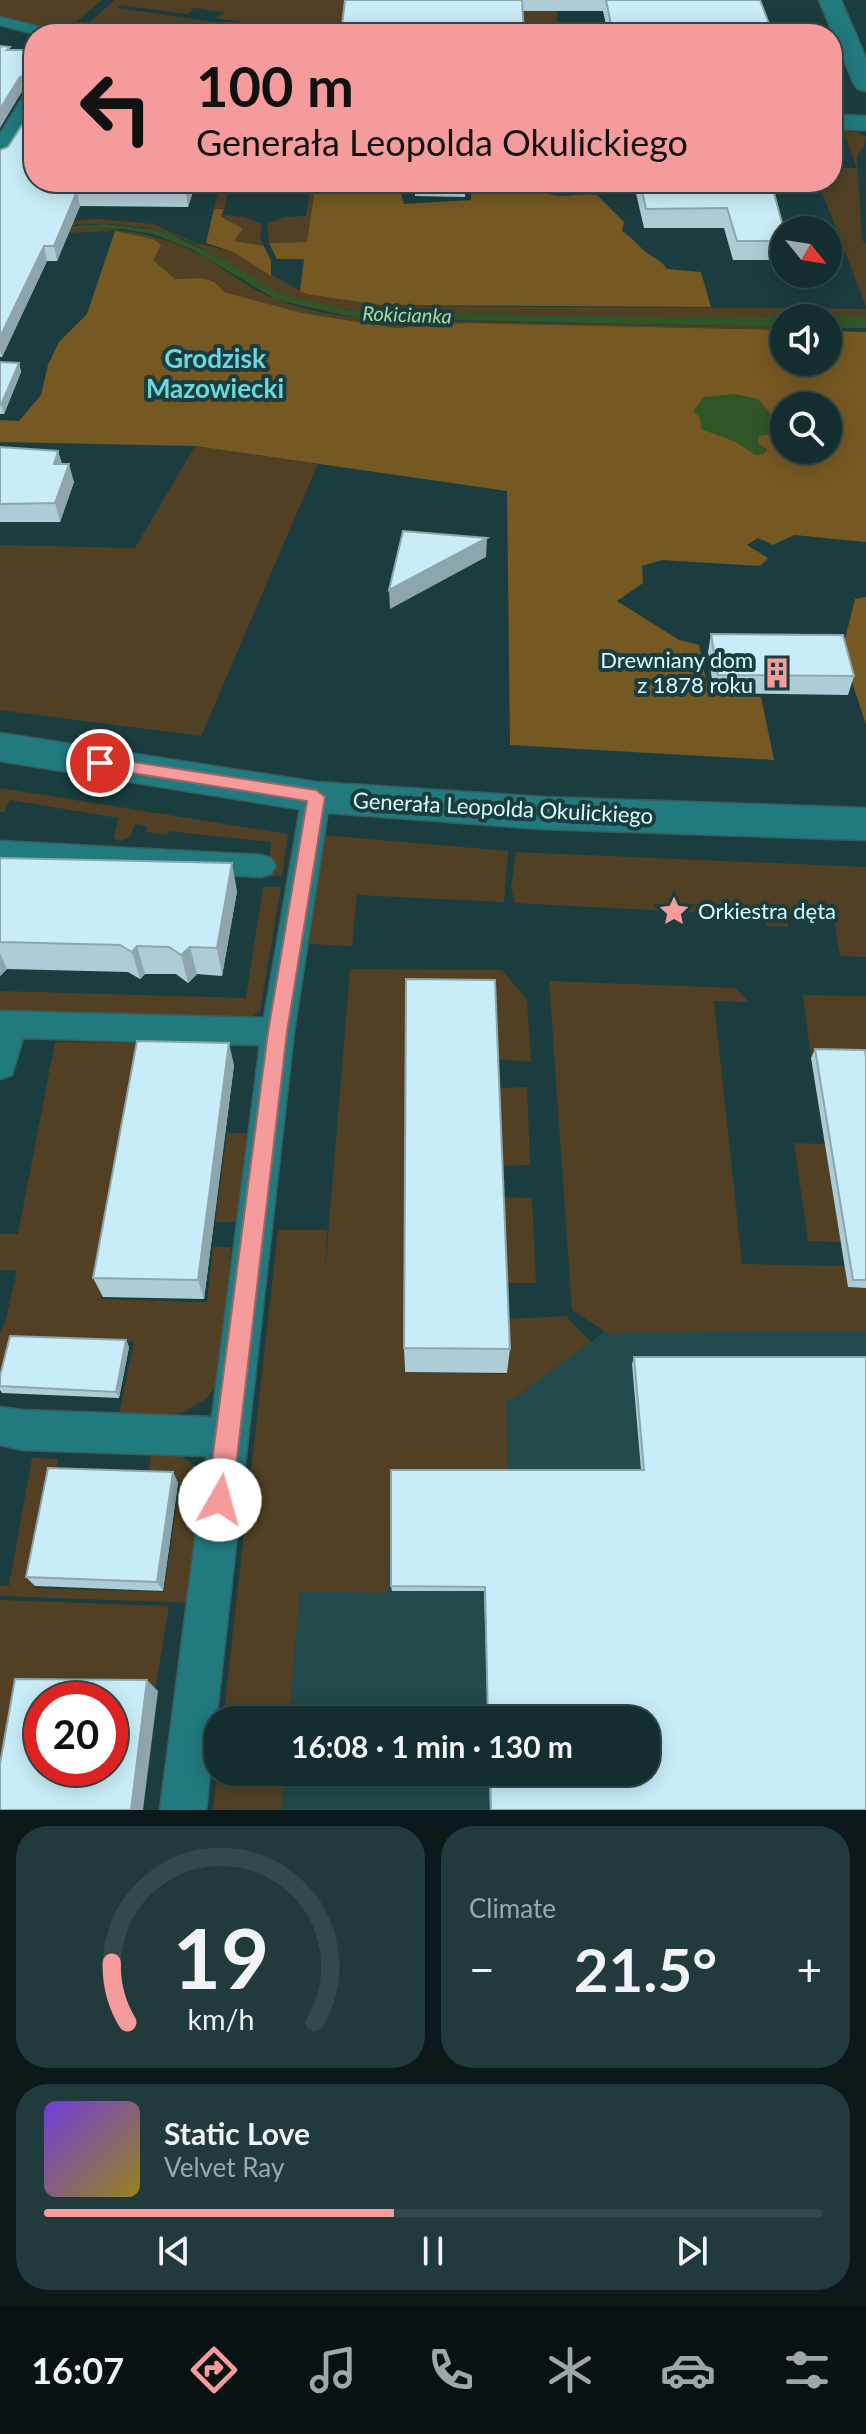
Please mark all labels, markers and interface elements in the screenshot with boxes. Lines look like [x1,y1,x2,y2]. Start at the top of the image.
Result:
text: 100 m [196,52,354,119]
icon: left [64,56,168,160]
text: Generała Leopolda Okulickiego [196,120,688,164]
north arrow [770,216,842,288]
map controls [770,216,842,464]
water label: Rokicianka [362,300,452,328]
button: sound [770,304,842,376]
district label: Grodzisk Mazowiecki [146,342,284,404]
button: search [770,392,842,464]
place label: Drewniany dom z 1878 roku [600,646,753,698]
building icon: Drewniany dom z 1878 roku [760,656,794,690]
pin [66,729,134,797]
icon: arrive [78,741,122,785]
street label: Generała Leopolda Okulickiego [352,786,654,829]
place icon: Orkiestra dęta [657,894,691,928]
place label: Orkiestra dęta [698,897,836,924]
position arrow [178,1458,262,1542]
speed limit sign: 20 [24,1682,128,1786]
text: 16:08 · 1 min · 130 m [291,1728,573,1764]
text: Climate [469,1892,556,1924]
text: 19 [172,1907,269,2007]
text: 21.5° [574,1933,717,2005]
text: − [469,1943,495,1995]
text: + [796,1943,822,1995]
text: km/h [187,2002,254,2036]
text: Static Love [164,2115,310,2151]
text: Velvet Ray [164,2151,284,2183]
icon: previous [152,2229,196,2273]
icon: pause [411,2229,455,2273]
icon: next [670,2229,714,2273]
icon: directions [186,2342,242,2398]
icon: music [305,2342,361,2398]
icon: phone [423,2342,479,2398]
icon: climate [542,2342,598,2398]
icon: car [660,2342,716,2398]
icon: filters [779,2342,835,2398]
text: 16:07 [31,2348,124,2392]

